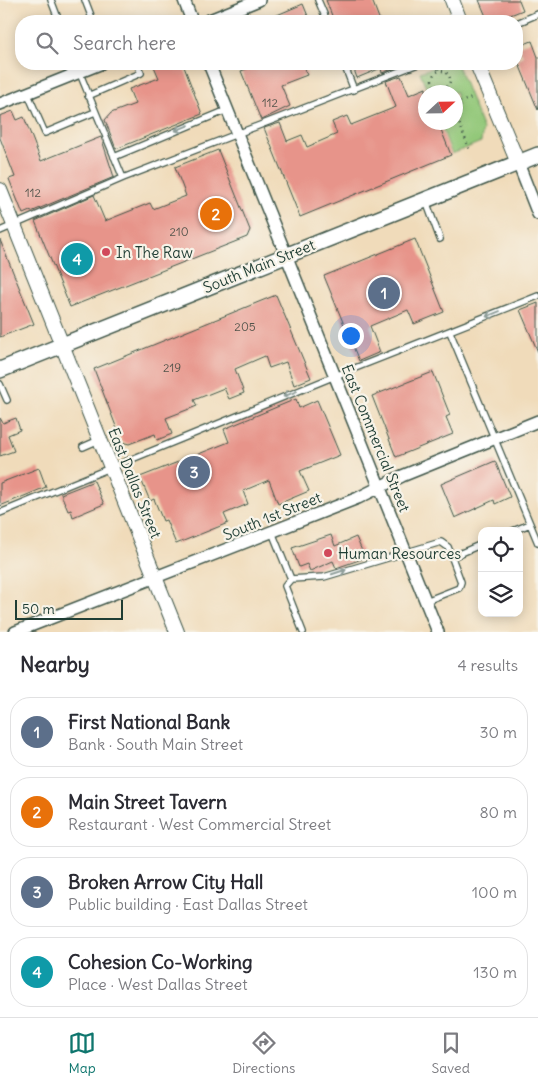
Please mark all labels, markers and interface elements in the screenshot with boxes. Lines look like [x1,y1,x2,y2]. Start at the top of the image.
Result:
search box [15,15,523,70]
icon: search [33,29,61,57]
text: Search here [73,31,176,55]
north arrow [418,85,463,130]
house number: 112 [262,95,278,110]
one-way arrow [175,124,190,134]
house number: 112 [25,185,41,200]
pin: 2 [200,195,232,233]
house number: 210 [169,224,189,239]
street label: South Main Street [200,235,318,297]
pin: 4 [61,240,93,278]
place label: In The Raw [116,243,193,262]
marker: In The Raw [100,246,112,258]
pin: 1 [368,274,400,312]
one-way arrow [486,310,501,320]
house number: 205 [234,319,256,334]
your location [338,323,364,349]
house number: 219 [163,360,181,375]
street label: East Commercial Street [338,361,414,515]
one-way arrow [283,390,298,400]
street label: East Dallas Street [104,425,166,541]
pin: 3 [178,453,210,491]
street label: South 1st Street [220,488,324,544]
map controls [478,527,523,617]
button: locate [478,527,523,572]
place label: Human Resources [338,544,461,563]
marker: Human Resources [322,547,334,559]
one-way arrow [330,567,346,577]
button: layers [478,572,523,617]
scale bar [15,597,122,620]
text: 50 m [22,600,55,618]
text: Nearby [20,651,90,678]
text: 4 results [457,655,518,675]
text: First National Bank [68,710,230,734]
text: 1 [34,722,40,742]
text: 30 m [480,722,517,742]
text: Bank · South Main Street [68,734,243,754]
text: Main Street Tavern [68,790,227,814]
text: 2 [33,802,41,822]
text: 80 m [479,802,517,822]
text: Restaurant · West Commercial Street [68,814,331,834]
text: Broken Arrow City Hall [68,870,263,894]
text: 3 [32,882,42,902]
text: 100 m [472,882,517,902]
text: Public building · East Dallas Street [68,894,308,914]
text: Cohesion Co-Working [68,950,253,974]
text: 4 [32,962,42,982]
text: 130 m [473,962,517,982]
text: Place · West Dallas Street [68,974,248,994]
tab: Map [68,1029,96,1077]
tab: Directions [232,1029,295,1077]
tab: Saved [432,1029,470,1077]

